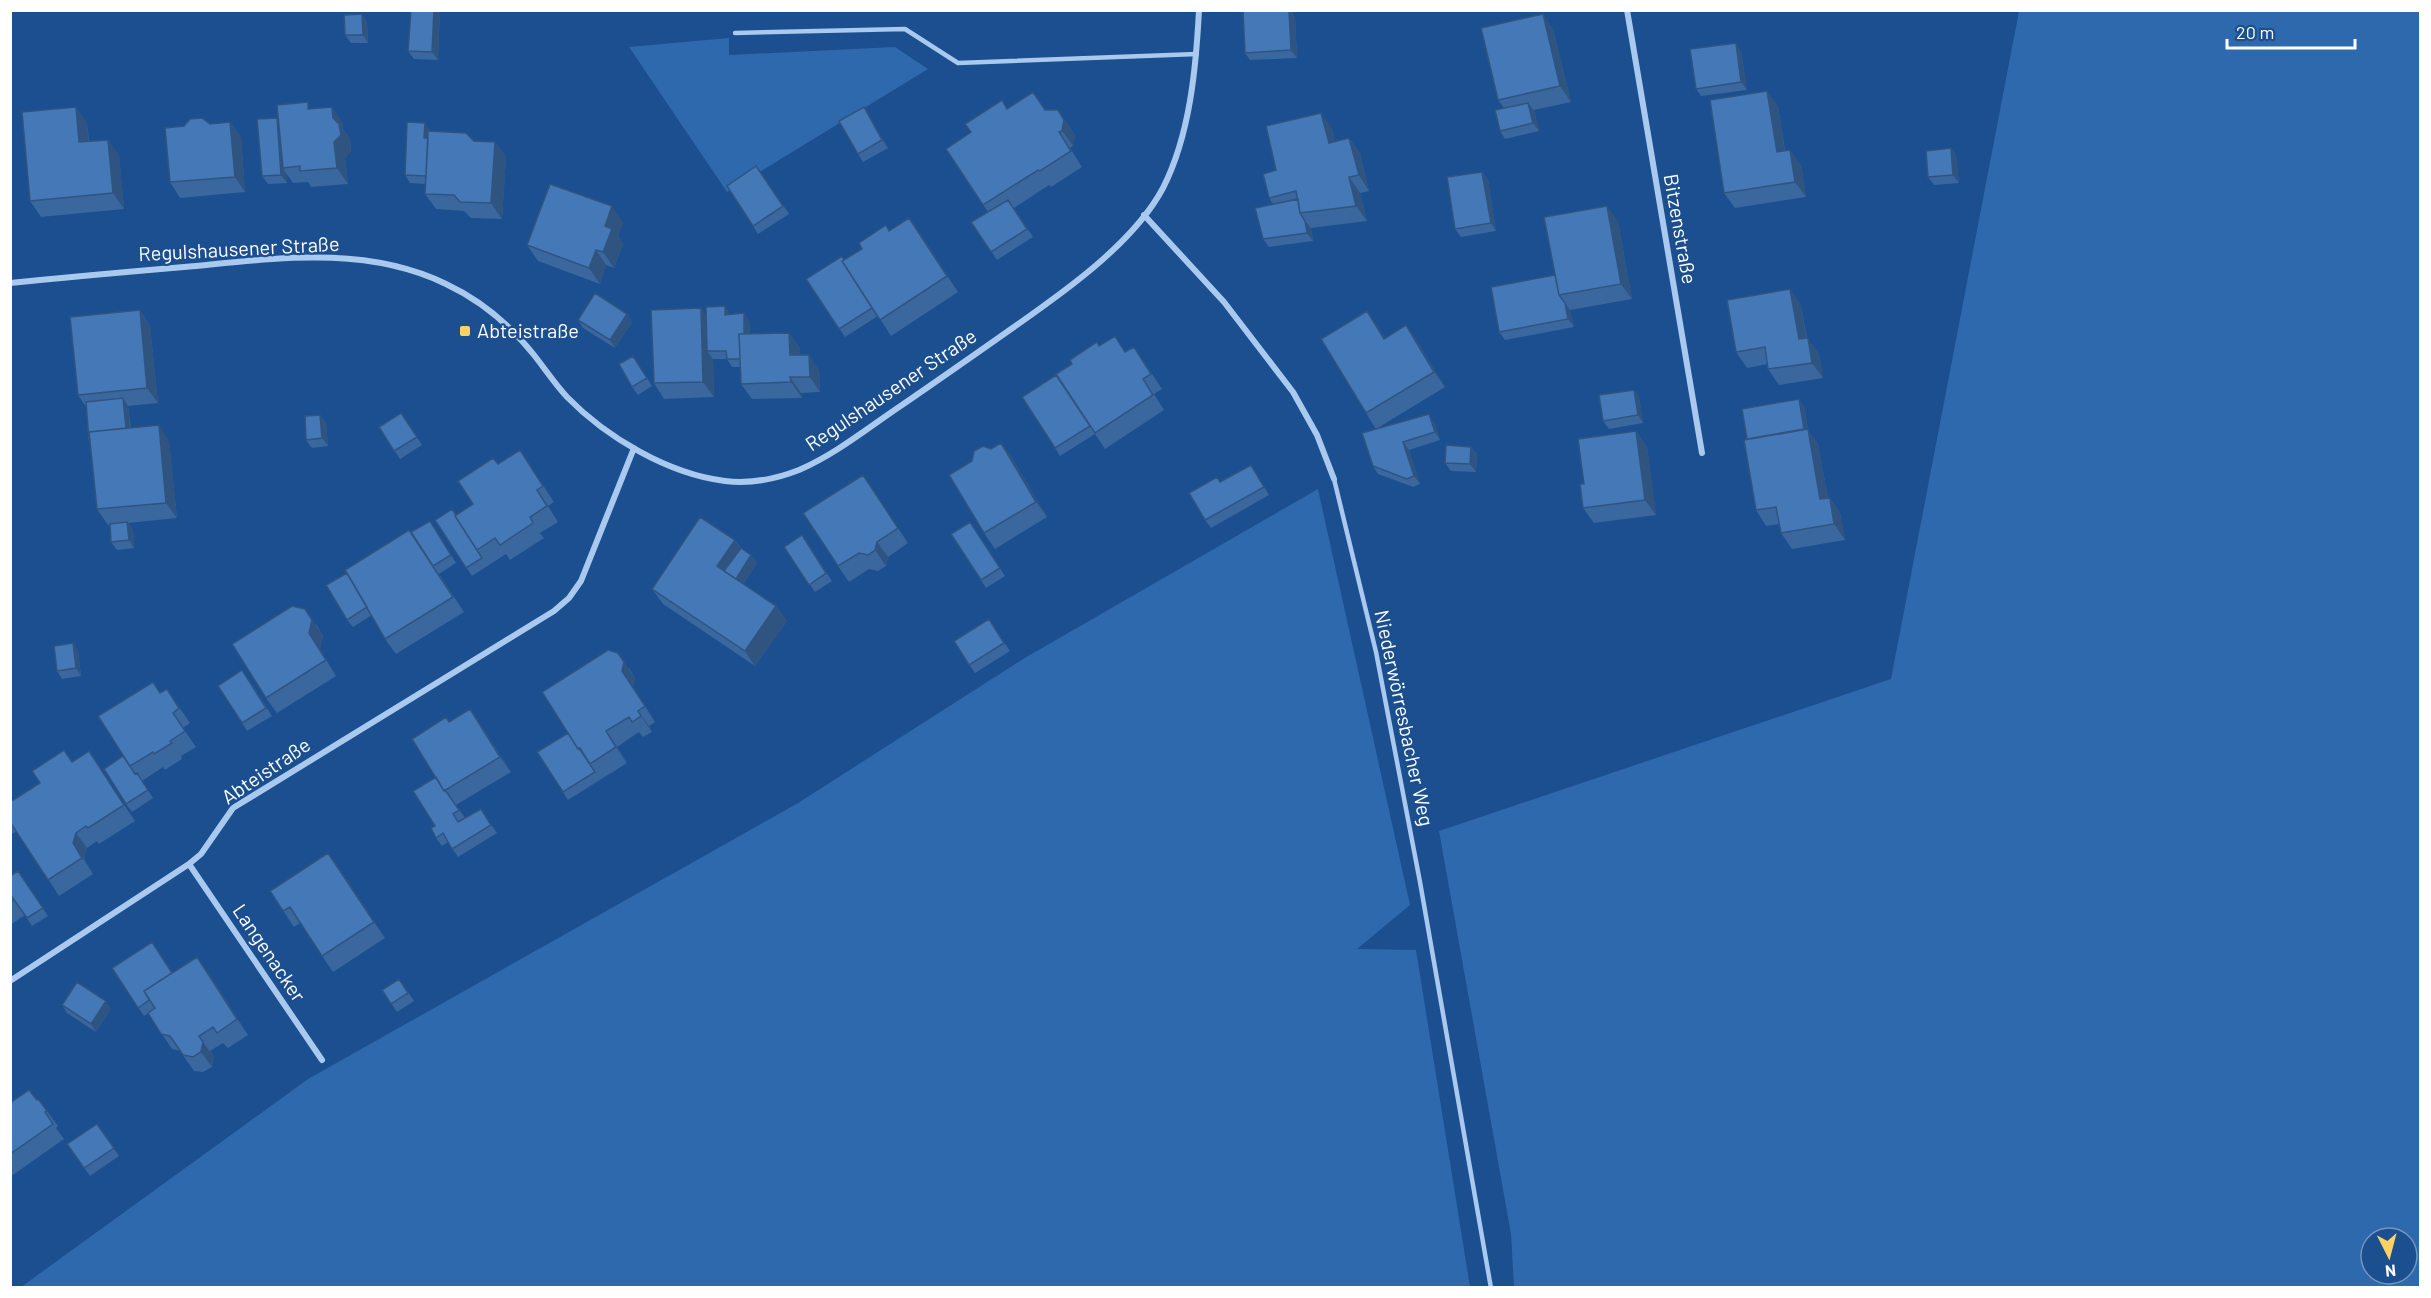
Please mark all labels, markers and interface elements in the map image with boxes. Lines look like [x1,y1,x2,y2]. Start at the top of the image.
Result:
scale bar [2227,12,2354,50]
text: 20 m [2236,21,2274,43]
street label: Bitzenstraße [1659,172,1702,286]
street label: Regulshausener Straße [138,231,340,265]
place label: Abteistraße [477,318,579,342]
street label: Regulshausener Straße [800,323,981,455]
marker: Abteistraße [458,324,472,338]
street label: Niederwörresbacher Weg [1370,608,1440,828]
street label: Abteistraße [216,732,314,809]
street label: Langenacker [228,899,311,1006]
north arrow [2359,1226,2419,1286]
text: N [2384,1261,2397,1281]

